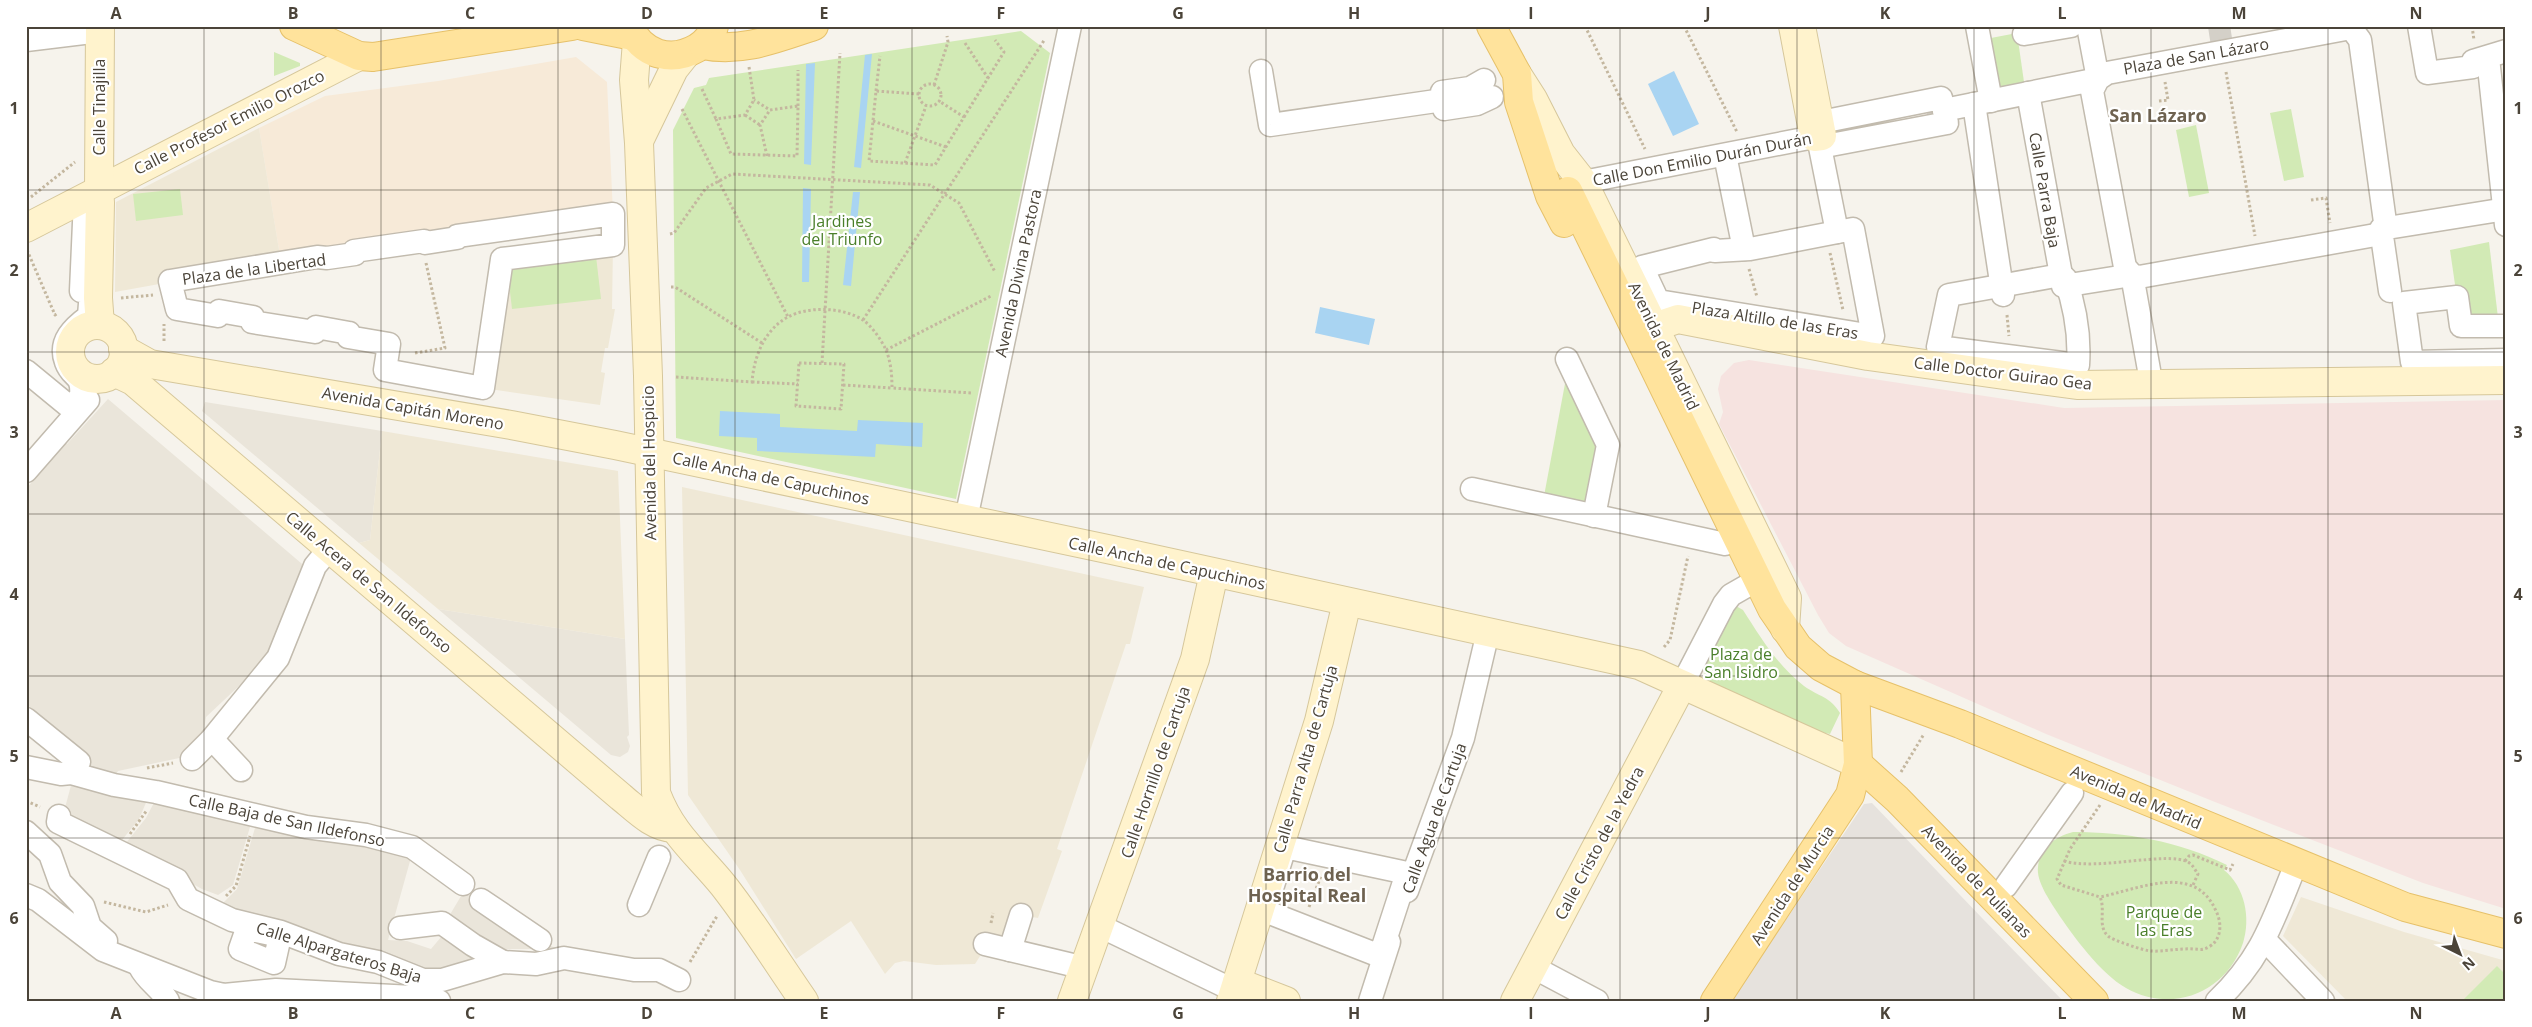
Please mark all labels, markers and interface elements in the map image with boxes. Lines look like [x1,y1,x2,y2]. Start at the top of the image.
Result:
text: A [110,2,122,24]
text: B [288,2,298,24]
text: C [465,2,475,24]
text: D [641,2,653,24]
text: E [820,2,829,24]
text: F [997,2,1005,24]
text: G [1172,2,1184,24]
text: H [1348,2,1360,24]
text: I [1528,2,1534,24]
text: J [1703,2,1711,24]
text: K [1880,2,1891,24]
text: L [2057,2,2067,24]
text: M [2231,2,2247,24]
text: N [2409,2,2423,24]
street label: Plaza de San Lázaro [2121,32,2271,80]
street label: Calle Tinajilla [88,59,110,155]
street label: Calle Profesor Emilio Orozco [130,64,328,180]
text: 1 [9,97,19,119]
text: 1 [2513,97,2523,119]
district label: San Lázaro [2109,103,2207,127]
street label: Calle Don Emilio Durán Durán [1591,127,1813,191]
street label: Calle Parra Baja [2024,130,2066,250]
street label: Avenida Divina Pastora [989,187,1047,359]
park label: Jardines del Triunfo [802,210,883,250]
street label: Plaza de la Libertad [181,248,327,290]
text: 2 [9,259,19,281]
text: 2 [2513,259,2523,281]
street label: Avenida de Madrid [1623,278,1705,414]
street label: Plaza Altillo de las Eras [1690,296,1860,344]
street label: Calle Doctor Guirao Gea [1913,351,2093,395]
street label: Avenida Capitán Moreno [320,381,506,435]
street label: Avenida del Hospicio [637,385,661,541]
text: 3 [9,421,19,443]
text: 3 [2513,421,2523,443]
street label: Calle Ancha de Capuchinos [671,446,871,510]
street label: Calle Acera de San Ildefonso [281,506,457,658]
street label: Calle Ancha de Capuchinos [1067,531,1267,595]
text: 4 [9,583,19,605]
text: 4 [2513,583,2523,605]
park label: Plaza de San Isidro [1704,643,1778,683]
street label: Calle Parra Alta de Cartuja [1268,662,1342,856]
street label: Calle Hornillo de Cartuja [1115,683,1195,861]
street label: Calle Agua de Cartuja [1397,740,1471,896]
text: 5 [9,745,19,767]
text: 5 [2513,745,2523,767]
street label: Avenida de Madrid [2067,759,2205,835]
street label: Calle Cristo de la Yedra [1549,762,1649,924]
street label: Calle Baja de San Ildefonso [187,788,387,852]
street label: Avenida de Pulianas [1917,820,2037,942]
street label: Avenida de Murcia [1745,821,1839,949]
district label: Barrio del Hospital Real [1248,862,1366,907]
park label: Parque de las Eras [2126,901,2202,941]
text: 6 [9,907,19,929]
text: 6 [2513,907,2523,929]
street label: Calle Alpargateros Baja [254,916,424,988]
north arrow [2434,930,2484,980]
text: N [2458,953,2480,975]
text: A [110,1002,122,1024]
text: B [288,1002,298,1024]
text: C [465,1002,475,1024]
text: D [641,1002,653,1024]
text: E [820,1002,829,1024]
text: F [997,1002,1005,1024]
text: G [1172,1002,1184,1024]
text: H [1348,1002,1360,1024]
text: I [1528,1002,1534,1024]
text: J [1703,1002,1711,1024]
text: K [1880,1002,1891,1024]
text: L [2057,1002,2067,1024]
text: M [2231,1002,2247,1024]
text: N [2409,1002,2423,1024]

